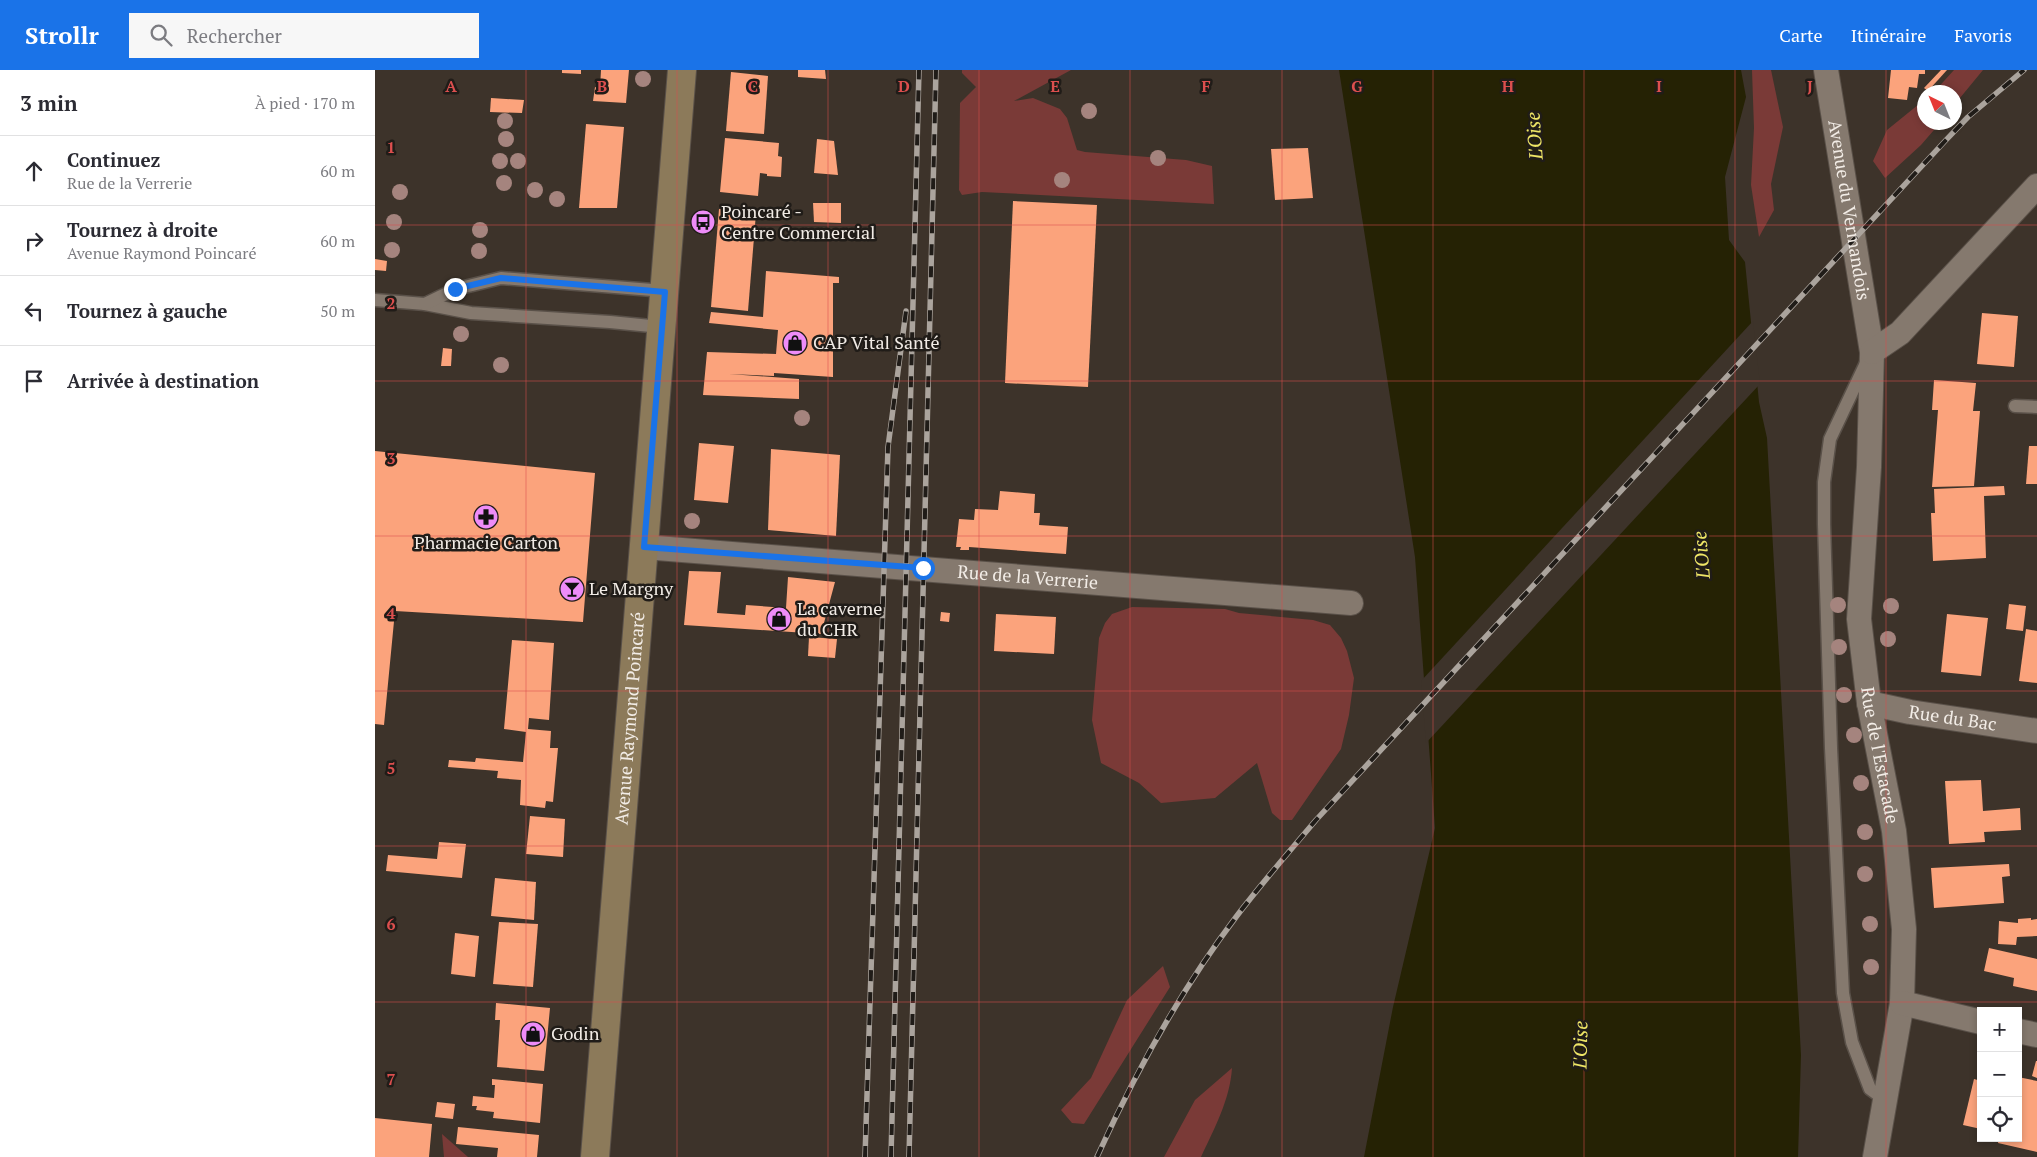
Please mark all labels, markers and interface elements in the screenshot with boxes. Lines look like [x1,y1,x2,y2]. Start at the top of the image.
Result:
search box [129,13,479,58]
text: Strollr [25,19,99,51]
icon: search [147,21,175,49]
text: Rechercher [187,23,282,48]
text: Carte [1779,23,1823,47]
text: Itinéraire [1851,23,1926,47]
text: Favoris [1954,23,2012,47]
text: A [445,75,457,97]
text: B [597,75,607,97]
text: C [748,75,758,97]
text: D [898,75,910,97]
text: E [1050,75,1060,97]
text: F [1201,75,1211,97]
text: G [1351,75,1363,97]
text: H [1502,75,1514,97]
text: I [1656,75,1662,97]
text: J [1807,75,1813,97]
north arrow [1917,85,1962,130]
text: 3 min [20,89,77,117]
text: À pied · 170 m [255,92,355,114]
water label: L'Oise [1519,111,1548,162]
street label: Avenue du Vermandois [1823,118,1876,302]
text: 1 [386,136,396,158]
text: Continuez [67,147,160,172]
icon: ahead [20,157,48,185]
text: 60 m [320,160,355,182]
text: Rue de la Verrerie [67,172,192,194]
place label: Poincaré - Centre Commercial [721,199,875,244]
bus stop icon: Poincaré - Centre Commercial [690,209,716,235]
text: Tournez à droite [67,217,218,242]
icon: right [20,227,48,255]
text: 60 m [320,230,355,252]
text: Avenue Raymond Poincaré [67,242,257,264]
route end [444,278,467,301]
text: 2 [386,292,396,314]
icon: left [20,297,48,325]
text: Tournez à gauche [67,298,228,323]
text: 50 m [320,300,355,322]
shop icon: CAP Vital Santé [782,330,808,356]
place label: CAP Vital Santé [813,330,940,354]
icon: arrive [20,367,48,395]
text: Arrivée à destination [67,368,259,393]
text: 3 [386,447,396,469]
pharmacy icon: Pharmacie Carton [473,504,499,530]
place label: Pharmacie Carton [414,530,558,554]
water label: L'Oise [1686,530,1715,581]
route start [912,557,935,580]
street label: Rue de la Verrerie [957,559,1099,594]
bar icon: Le Margny [559,576,585,602]
place label: Le Margny [589,576,674,600]
place label: La caverne du CHR [797,596,882,641]
text: 4 [386,602,396,624]
shop icon: La caverne du CHR [766,606,792,632]
street label: Avenue Raymond Poincaré [609,611,650,826]
street label: Rue de l'Estacade [1856,686,1905,826]
street label: Rue du Bac [1907,699,1998,736]
text: 5 [386,757,396,779]
text: 6 [386,913,396,935]
map controls [1977,1007,2022,1142]
button: + [1977,1007,2022,1052]
water label: L'Oise [1567,1020,1592,1070]
shop icon: Godin [520,1021,546,1047]
place label: Godin [551,1021,600,1045]
button: − [1977,1052,2022,1097]
text: 7 [386,1068,396,1090]
button: locate [1977,1097,2022,1142]

